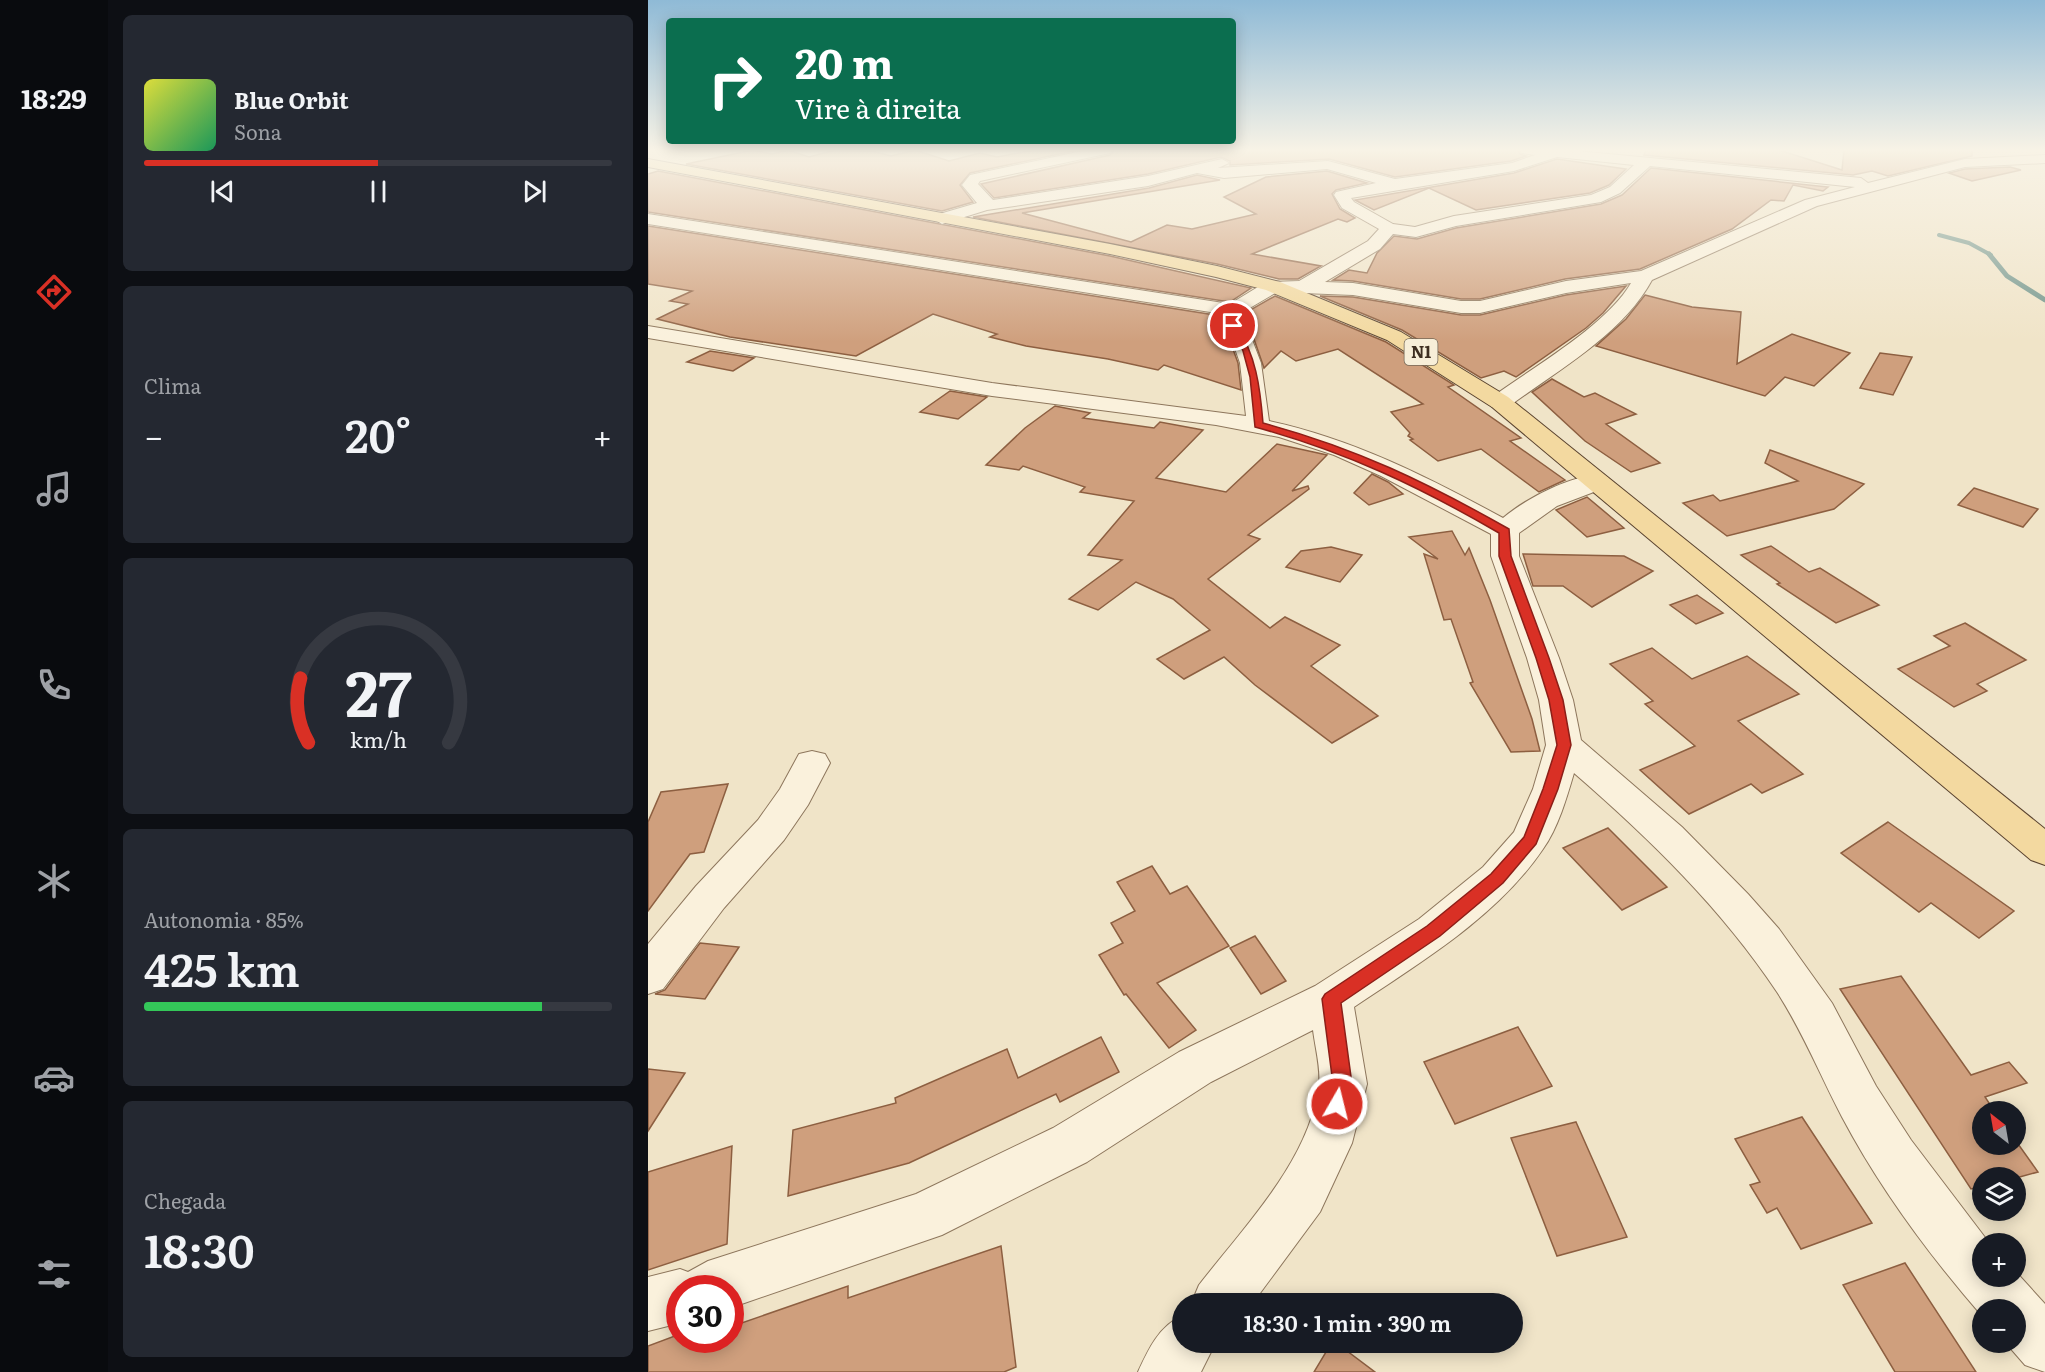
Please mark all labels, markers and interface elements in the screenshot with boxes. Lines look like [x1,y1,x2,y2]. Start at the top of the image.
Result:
text: 20 m [795,30,894,92]
icon: right [696,42,774,120]
text: 18:29 [21,77,87,117]
text: Blue Orbit [234,83,349,116]
text: Vire à direita [795,87,961,127]
text: Sona [234,116,282,146]
icon: previous [206,175,239,208]
icon: pause [362,175,395,208]
icon: next [518,175,551,208]
icon: directions [33,271,75,313]
pin [1207,300,1258,351]
icon: arrive [1216,309,1249,342]
road number: N1 [1404,339,1438,365]
text: Clima [144,370,201,400]
text: 20° [345,400,411,467]
text: − [144,410,163,459]
text: + [593,410,612,459]
icon: music [33,468,75,510]
text: 27 [345,644,411,736]
icon: phone [33,664,75,706]
text: km/h [349,723,407,755]
icon: climate [33,860,75,902]
text: Autonomia · 85% [144,904,304,934]
text: 425 km [144,934,300,1001]
icon: car [33,1057,75,1099]
position arrow [1305,1072,1369,1136]
north arrow [1972,1101,2026,1155]
map controls [1972,1101,2026,1353]
button: layers [1972,1167,2026,1221]
text: Chegada [144,1185,226,1215]
text: 18:30 [144,1215,255,1282]
button: + [1972,1233,2026,1287]
icon: filters [33,1253,75,1295]
speed limit sign: 30 [666,1275,744,1353]
button: − [1972,1299,2026,1353]
text: 18:30 · 1 min · 390 m [1244,1306,1451,1339]

